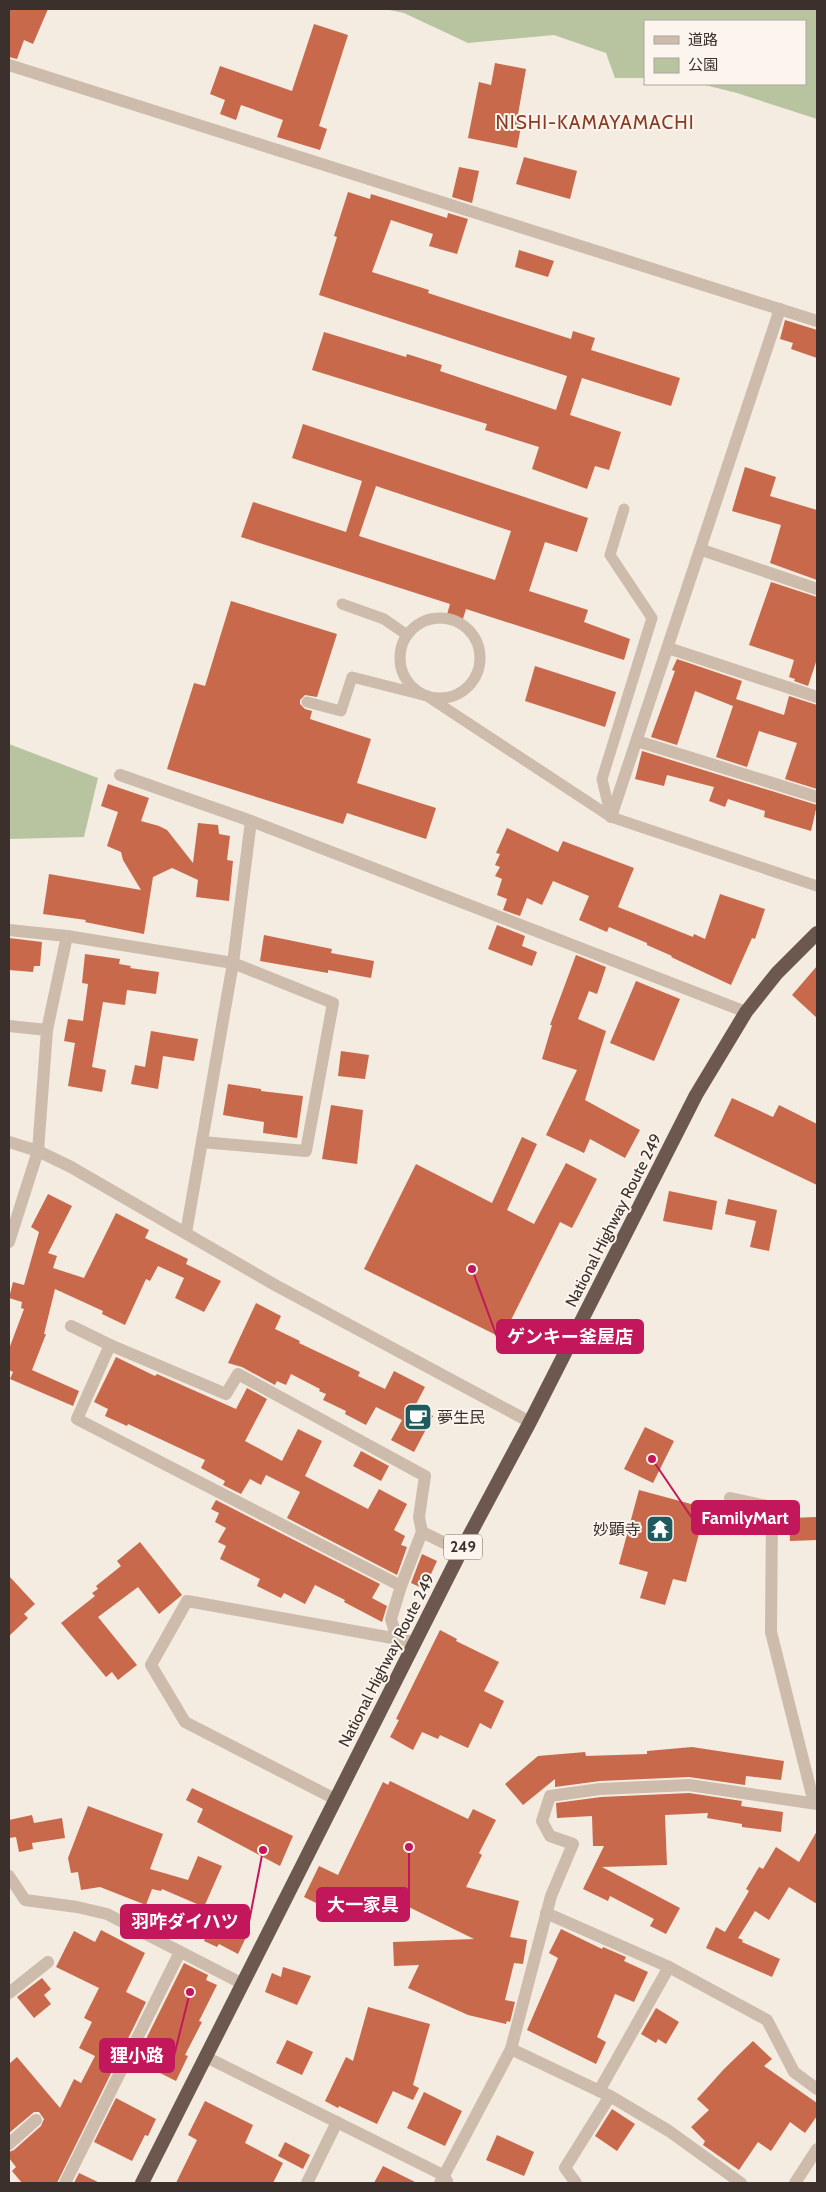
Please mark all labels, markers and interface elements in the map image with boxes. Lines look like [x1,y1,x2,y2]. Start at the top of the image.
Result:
legend [644,20,806,85]
text: 道路 [688,31,718,49]
text: 公園 [688,56,718,74]
district label: NISHI-KAMAYAMACHI [495,111,695,134]
street label: National Highway Route 249 [561,1130,666,1310]
callout: ゲンキー釜屋店 [497,1320,643,1353]
text: ゲンキー釜屋店 [507,1326,633,1348]
cafe icon: 夢生民 [403,1402,433,1432]
place label: 夢生民 [437,1408,485,1427]
callout: FamilyMart [692,1501,799,1534]
text: FamilyMart [701,1507,789,1529]
temple icon: 妙顕寺 [645,1514,675,1544]
place label: 妙顕寺 [593,1520,641,1539]
road number: 249 [444,1534,482,1560]
street label: National Highway Route 249 [334,1570,439,1750]
callout: 大一家具 [317,1888,409,1921]
text: 大一家具 [327,1894,399,1916]
callout: 羽咋ダイハツ [121,1905,249,1938]
text: 羽咋ダイハツ [131,1911,239,1933]
callout: 狸小路 [100,2039,174,2072]
text: 狸小路 [110,2045,164,2067]

